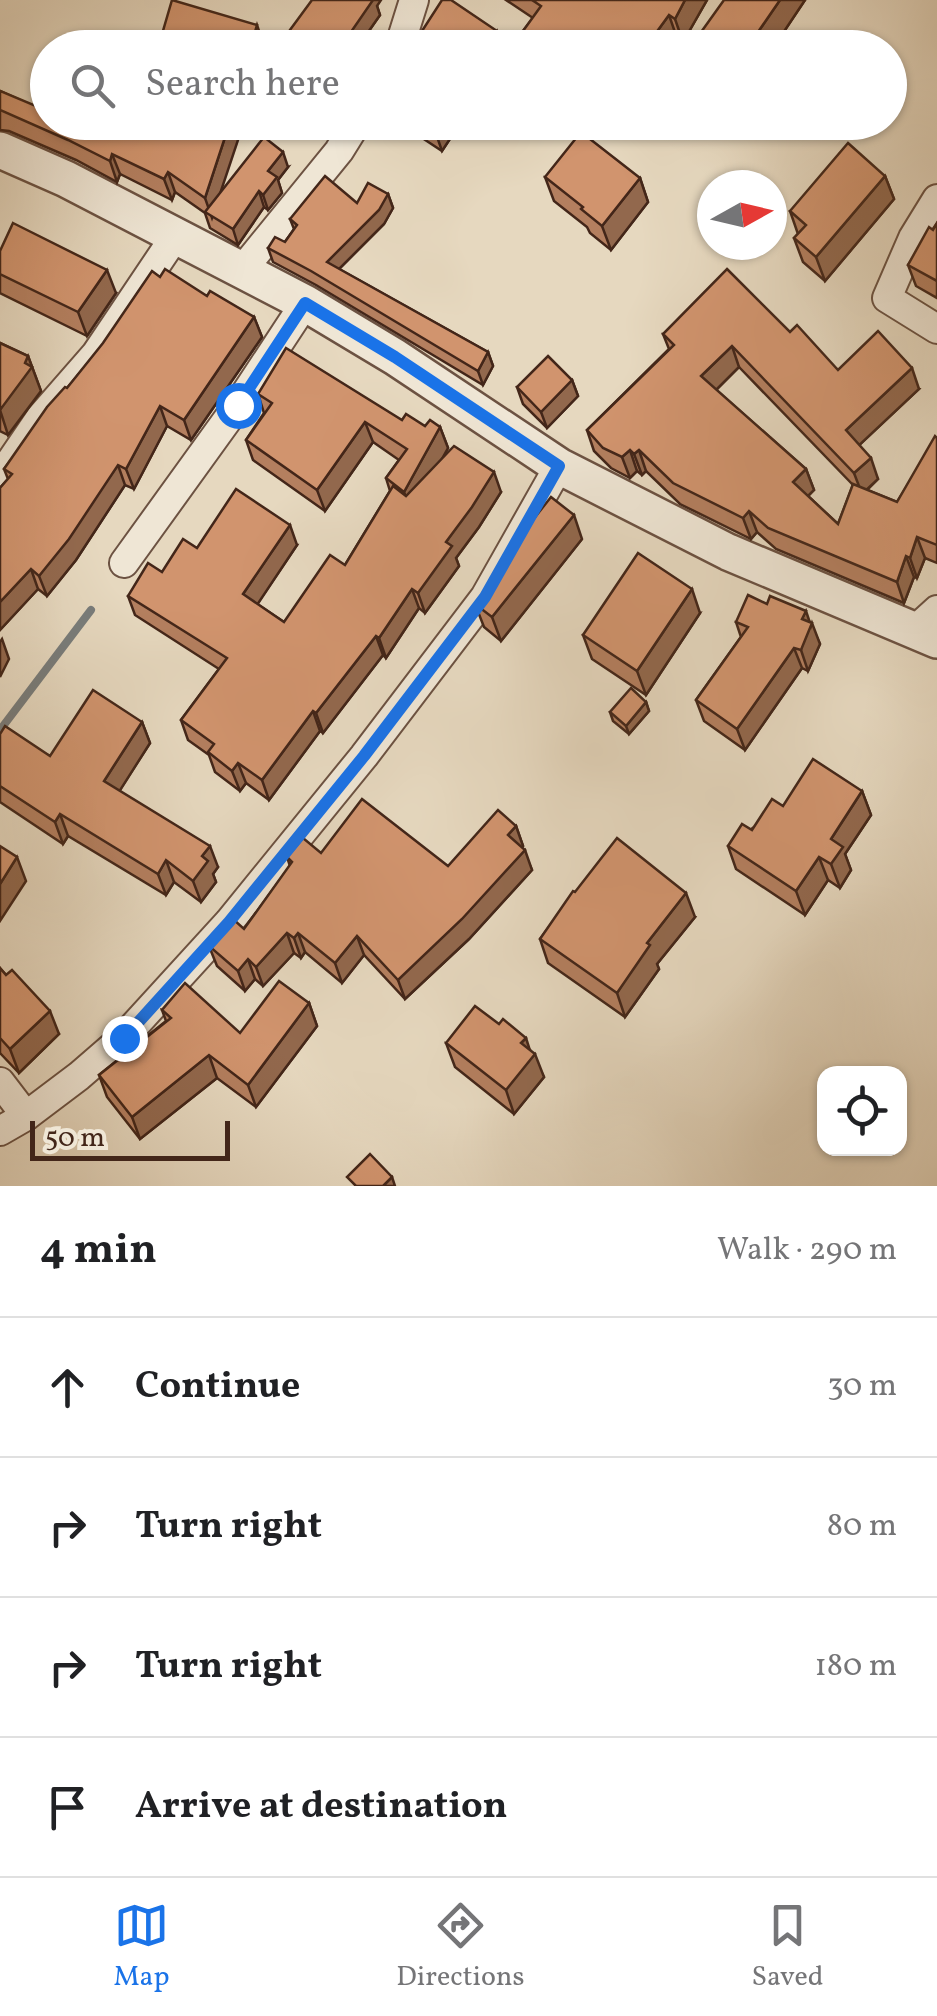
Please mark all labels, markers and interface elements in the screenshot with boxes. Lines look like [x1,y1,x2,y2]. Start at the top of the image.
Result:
search box [30,30,907,140]
icon: search [65,58,120,113]
text: Search here [145,59,340,112]
north arrow [697,170,787,260]
route start [216,383,262,429]
route end [102,1016,148,1062]
map controls [817,1066,907,1156]
button: locate [817,1066,907,1156]
scale bar [30,1116,230,1160]
text: 50 m [45,1119,105,1158]
text: 4 min [40,1222,157,1281]
text: Walk · 290 m [717,1229,897,1273]
icon: ahead [40,1360,95,1415]
text: Continue [135,1361,300,1414]
text: 30 m [827,1365,897,1409]
icon: right [40,1500,95,1555]
text: Turn right [135,1501,322,1554]
text: 80 m [827,1505,897,1549]
icon: right [40,1640,95,1695]
text: Turn right [135,1641,322,1694]
text: 180 m [814,1645,897,1689]
icon: arrive [40,1780,95,1835]
text: Arrive at destination [135,1781,508,1834]
tab: Map [113,1898,169,1997]
tab: Directions [396,1898,525,1997]
tab: Saved [751,1898,824,1997]

